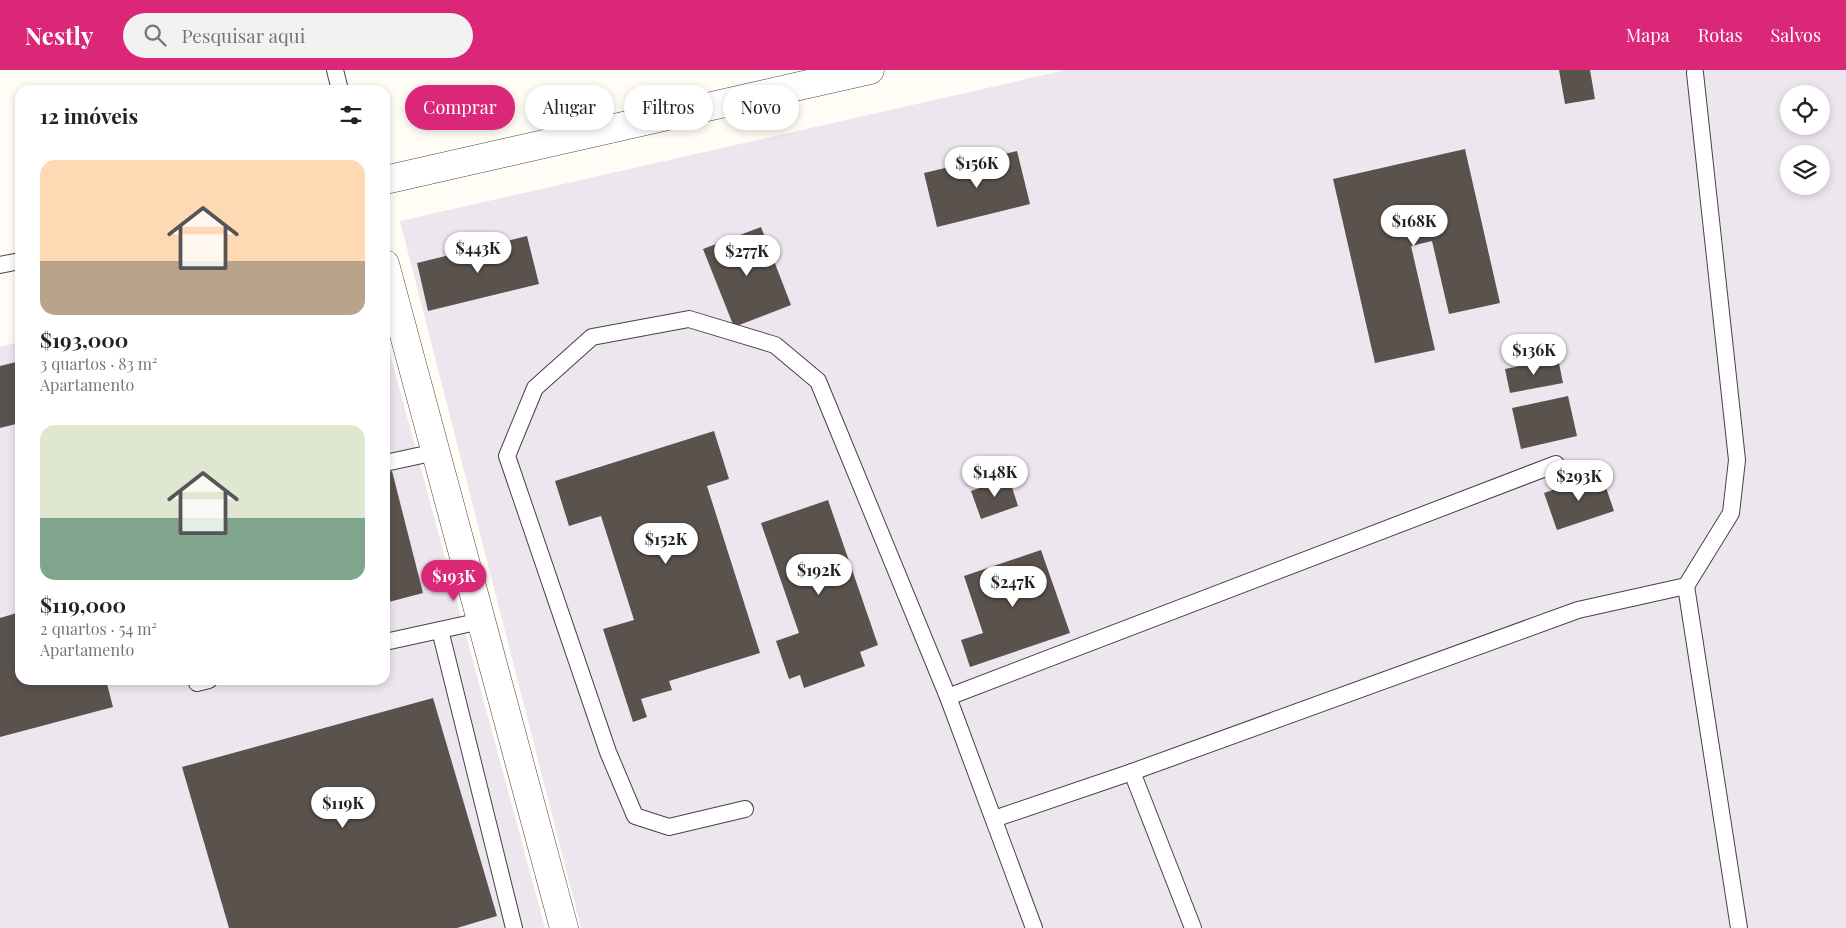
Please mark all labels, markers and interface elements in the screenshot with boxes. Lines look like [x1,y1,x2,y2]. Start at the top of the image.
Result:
search box [123,13,473,58]
text: Nestly [25,19,93,51]
icon: search [141,21,169,49]
text: Pesquisar aqui [181,22,305,48]
text: Mapa [1626,23,1670,47]
text: Rotas [1698,23,1743,47]
text: Salvos [1771,23,1821,47]
chip: Comprar [405,85,515,130]
chip: Alugar [525,85,614,130]
chip: Filtros [624,85,713,130]
chip: Novo [723,85,799,130]
map controls [1780,85,1830,195]
button: locate [1780,85,1830,135]
text: 12 imóveis [40,101,138,129]
icon: filters [337,101,365,129]
button: layers [1780,145,1830,195]
pin: $156K [942,146,1012,189]
text: $156K [956,152,998,173]
icon: home [158,193,248,283]
pin: $168K [1379,204,1449,247]
text: $168K [1392,210,1436,231]
pin: $443K [443,232,513,274]
pin: $277K [712,234,782,277]
text: $443K [455,237,501,258]
text: $277K [725,240,769,261]
text: $193,000 [40,325,128,353]
pin: $136K [1499,334,1569,376]
text: $136K [1512,339,1556,360]
text: 3 quartos · 83 m² [40,353,157,374]
text: Apartamento [40,374,134,395]
pin: $148K [960,456,1030,498]
icon: home [158,458,248,548]
pin: $293K [1544,460,1614,502]
text: $148K [973,461,1017,482]
text: $293K [1556,465,1602,486]
pin: $152K [631,522,701,565]
text: $152K [645,528,687,549]
pin: $192K [784,554,854,596]
text: $192K [797,559,841,580]
pin: $193K [419,560,489,602]
text: $193K [432,565,476,586]
pin: $247K [978,566,1048,608]
text: $247K [991,571,1035,592]
text: $119,000 [40,590,126,618]
text: 2 quartos · 54 m² [40,618,157,639]
text: Apartamento [40,639,134,660]
pin: $119K [308,786,378,829]
text: $119K [322,792,364,813]

